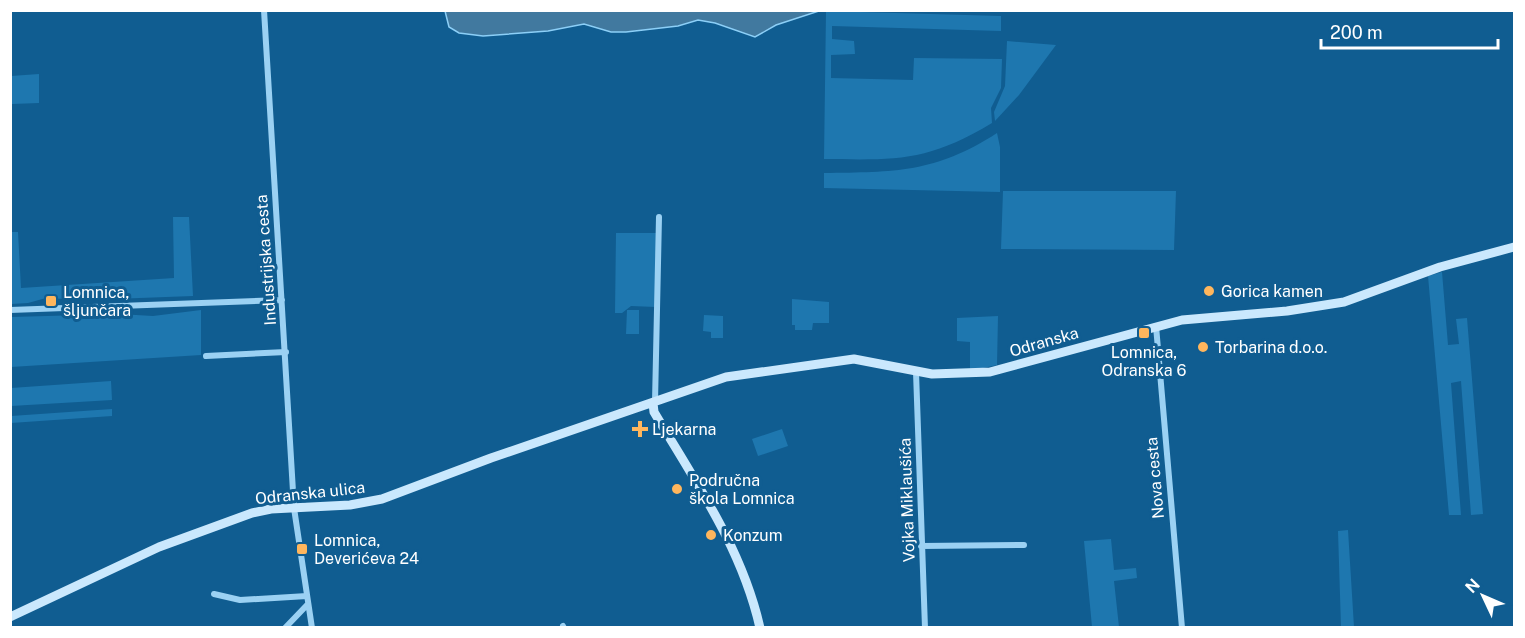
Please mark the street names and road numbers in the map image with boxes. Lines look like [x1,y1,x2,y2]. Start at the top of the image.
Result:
street label: Industrijska cesta [252,194,280,326]
street label: Odranska [1007,323,1081,361]
street label: Nova cesta [1142,436,1168,520]
street label: Vojka Miklaušića [895,437,919,563]
street label: Odranska ulica [254,478,366,508]

